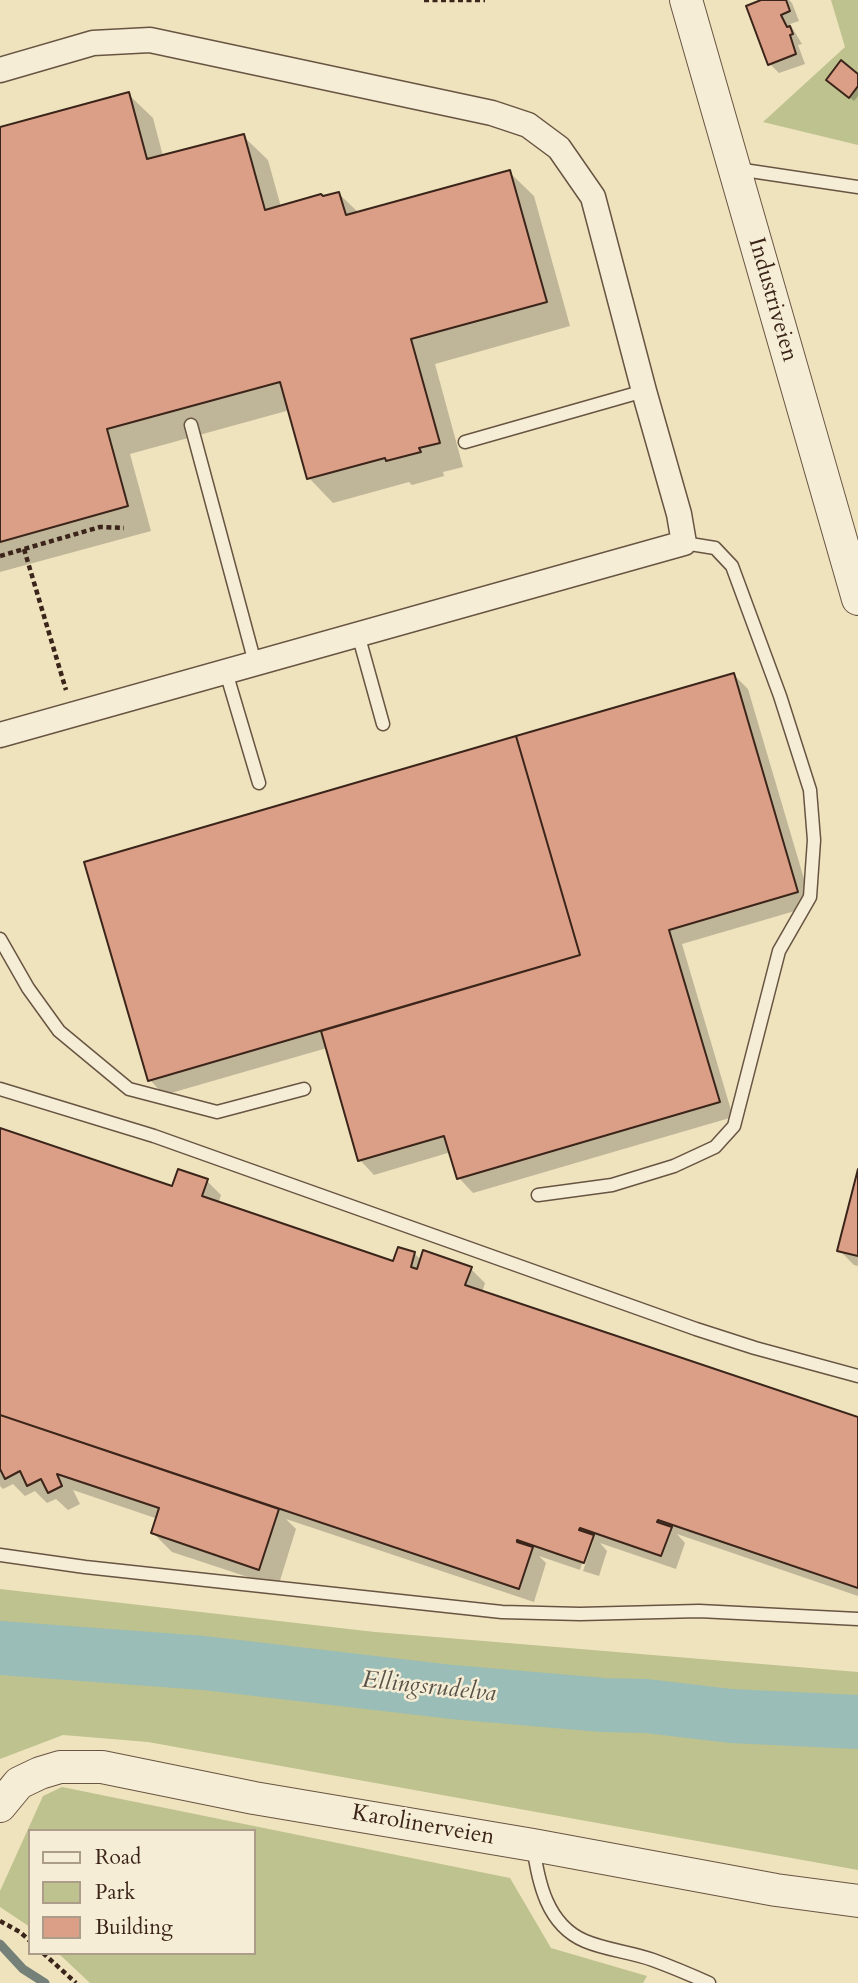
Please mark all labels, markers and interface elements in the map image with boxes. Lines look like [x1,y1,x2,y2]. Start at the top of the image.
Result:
street label: Industriveien [741,235,803,365]
water label: Ellingsrudelva [361,1667,497,1709]
street label: Karolinerveien [350,1800,496,1852]
legend [28,1829,256,1955]
text: Road [95,1843,141,1872]
text: Park [95,1878,135,1907]
text: Building [95,1913,173,1942]

